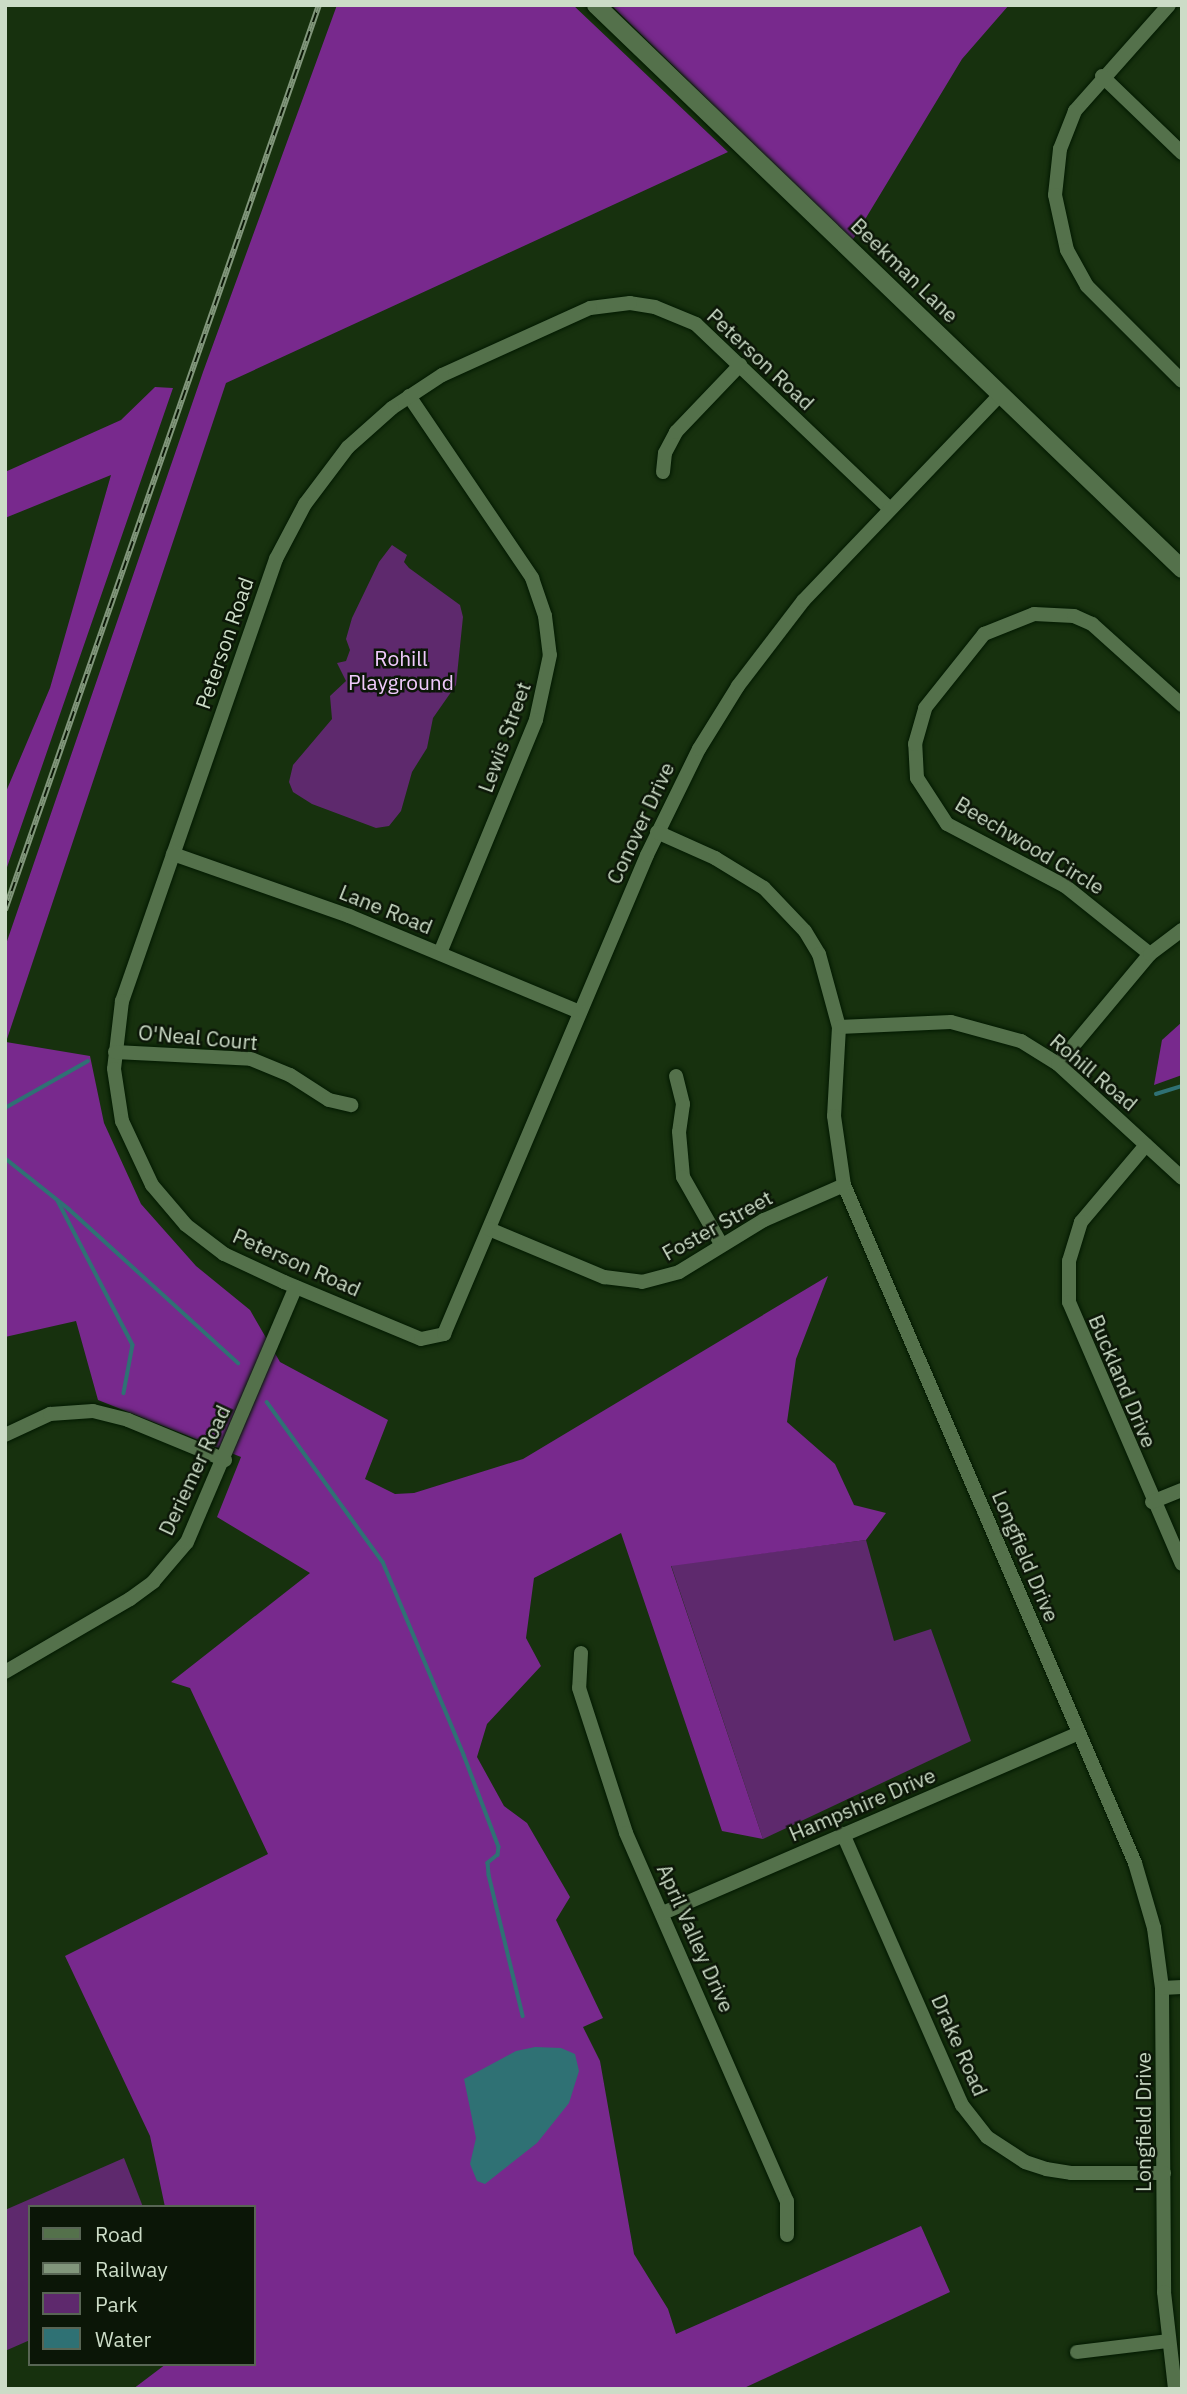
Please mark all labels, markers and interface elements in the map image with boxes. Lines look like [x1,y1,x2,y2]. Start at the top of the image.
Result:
street label: Beekman Lane [846,213,964,327]
street label: Peterson Road [702,303,820,415]
street label: Peterson Road [190,574,258,712]
park label: Rohill Playground [348,645,454,695]
street label: Lewis Street [472,678,536,796]
street label: Conover Drive [601,758,679,888]
street label: Beechwood Circle [951,791,1109,899]
street label: Lane Road [336,879,436,939]
street label: O'Neal Court [137,1019,259,1055]
street label: Rohill Road [1045,1028,1143,1116]
street label: Foster Street [657,1184,777,1266]
street label: Peterson Road [229,1223,365,1301]
street label: Buckland Drive [1084,1311,1162,1451]
street label: Deriemer Road [153,1401,235,1539]
street label: Longfield Drive [987,1487,1065,1625]
street label: Hampshire Drive [785,1762,939,1846]
street label: April Valley Drive [652,1860,740,2016]
street label: Drake Road [926,1990,994,2100]
street label: Longfield Drive [1130,2052,1156,2192]
legend [28,2205,256,2366]
text: Road [95,2220,143,2248]
text: Railway [95,2255,168,2283]
text: Park [95,2290,138,2318]
text: Water [95,2325,151,2353]

